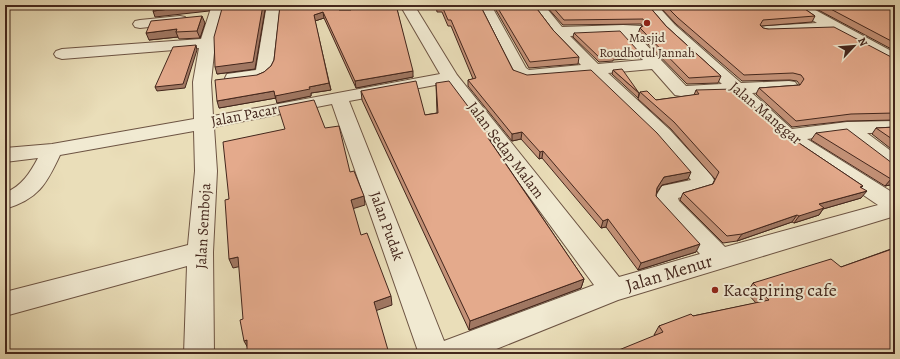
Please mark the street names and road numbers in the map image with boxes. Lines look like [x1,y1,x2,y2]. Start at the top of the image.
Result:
street label: Jalan Manggar [726,77,807,149]
street label: Jalan Sedap Malam [463,98,549,203]
street label: Jalan Pacar [209,99,279,131]
street label: Jalan Semboja [191,183,215,269]
street label: Jalan Pudak [365,189,409,264]
street label: Jalan Menur [623,248,715,298]

